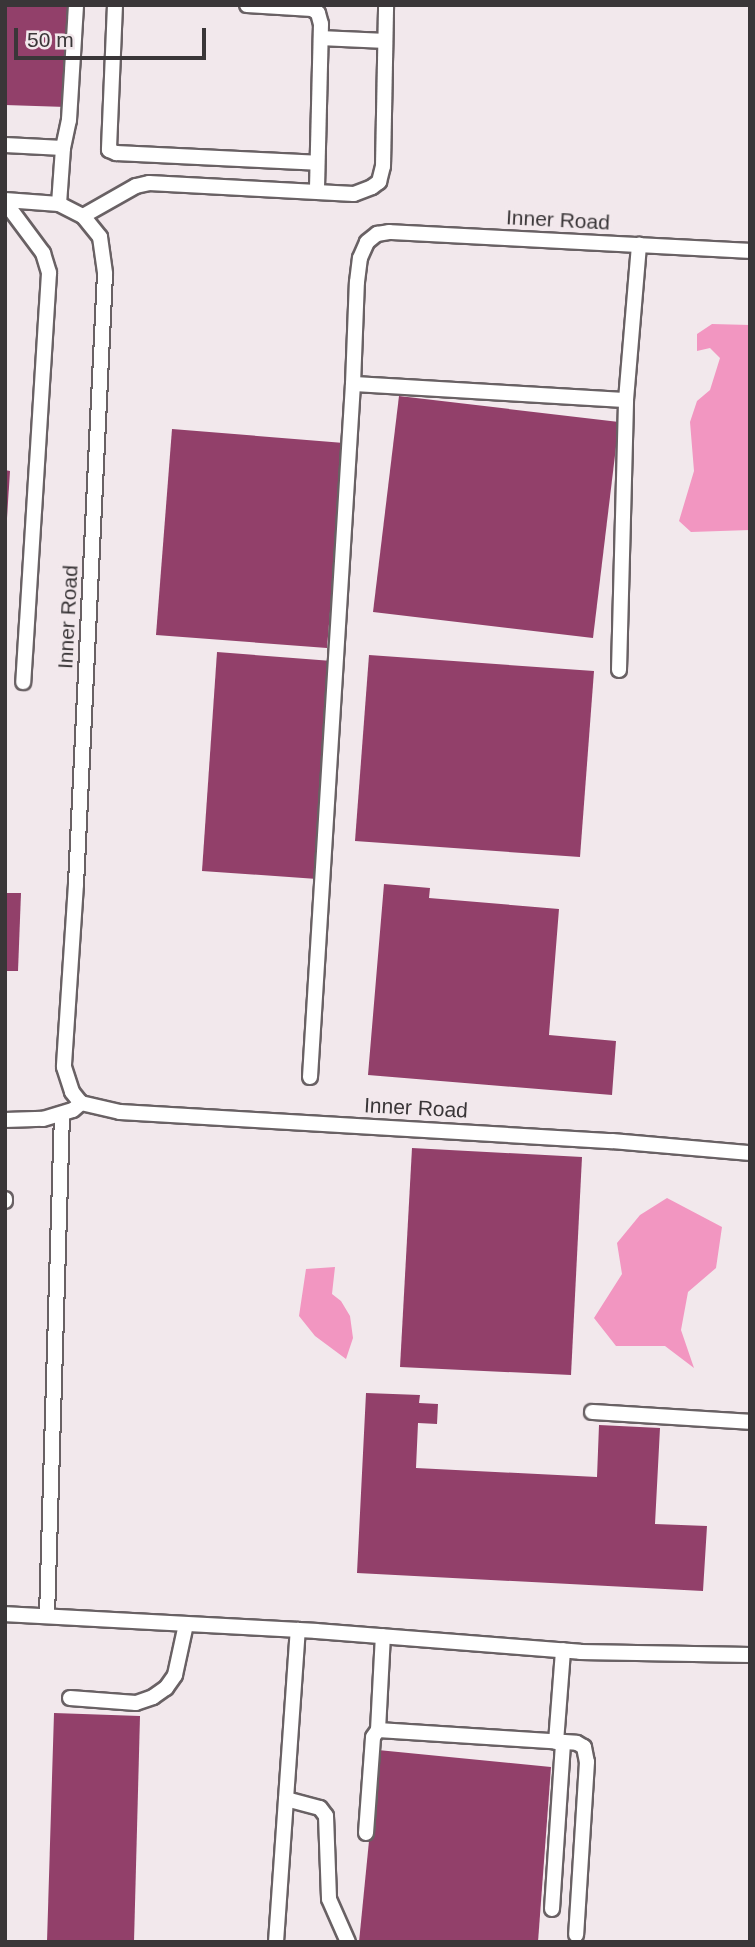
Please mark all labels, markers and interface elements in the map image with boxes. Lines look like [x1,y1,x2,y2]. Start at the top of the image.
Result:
scale bar [18,14,210,58]
text: 50 m [27,28,74,51]
street label: Inner Road [505,205,611,235]
street label: Inner Road [53,564,83,670]
street label: Inner Road [363,1093,469,1123]

